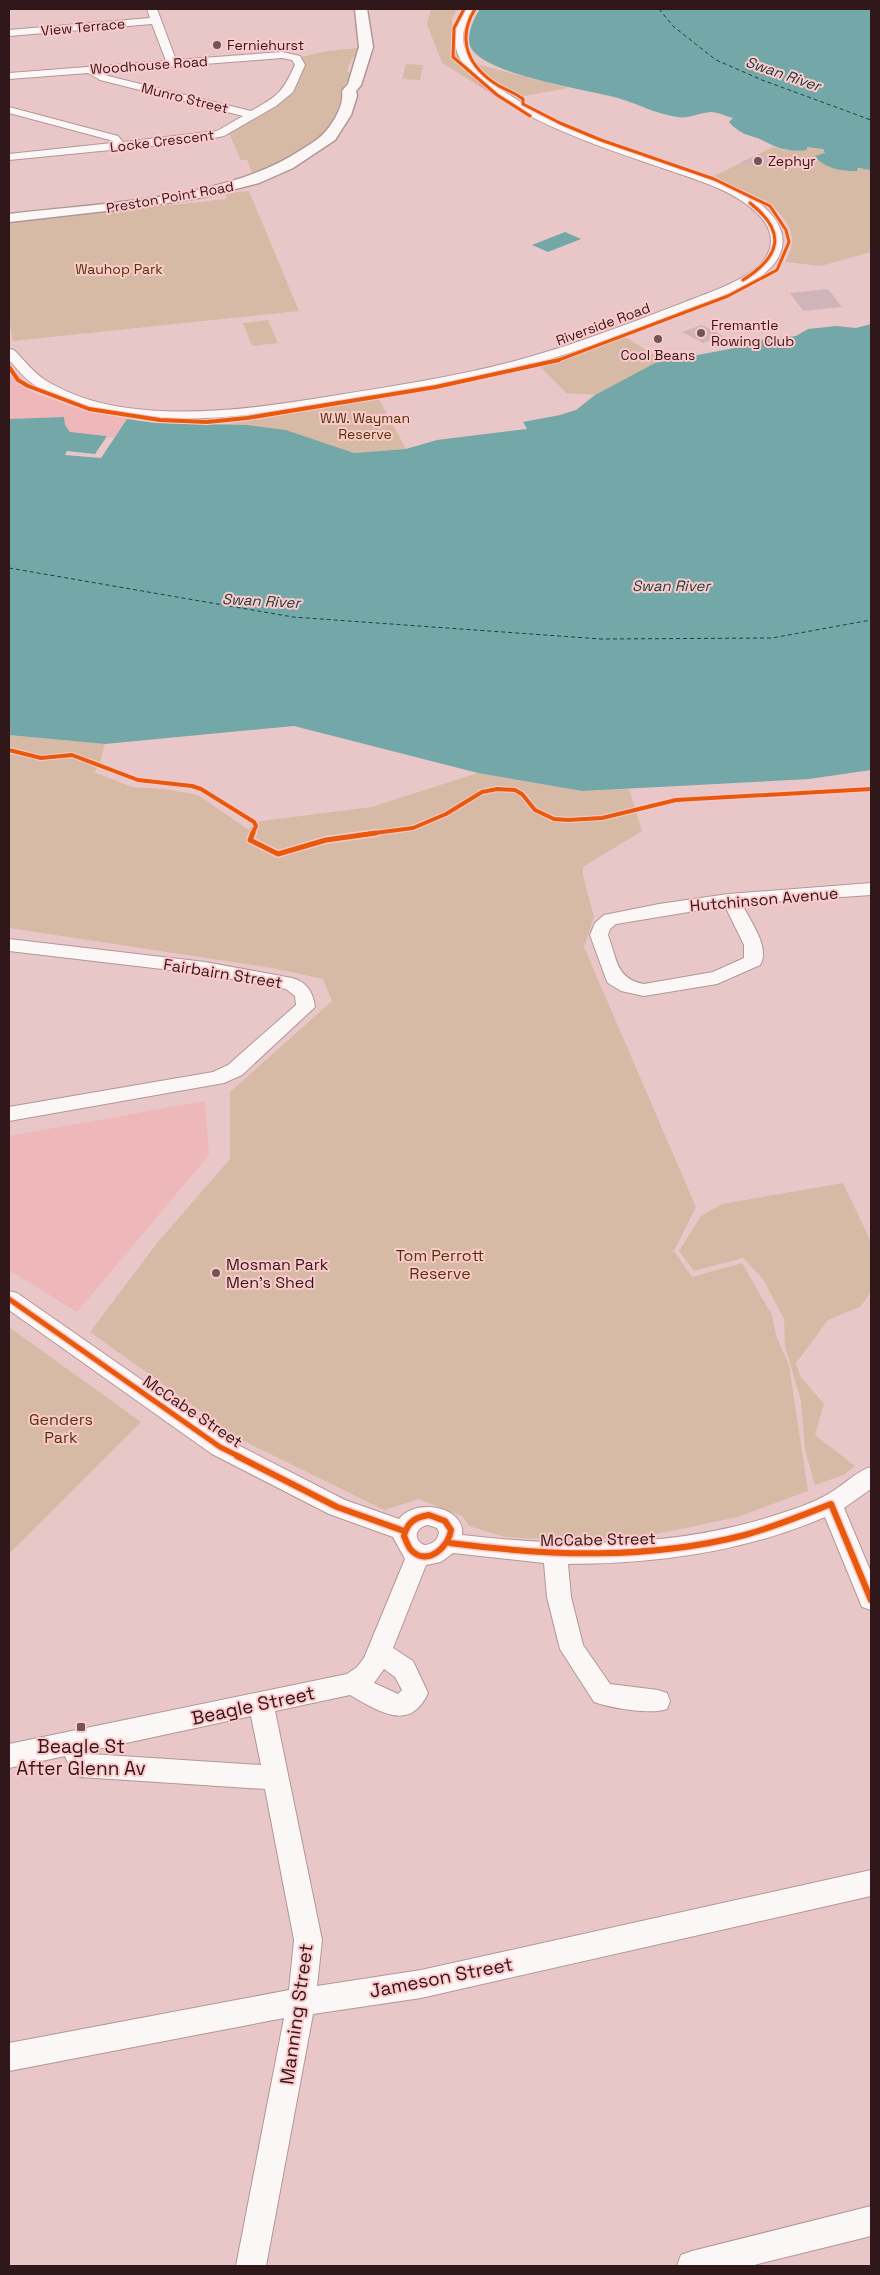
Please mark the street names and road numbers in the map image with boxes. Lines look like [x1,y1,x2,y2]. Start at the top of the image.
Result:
street label: View Terrace [40,14,126,40]
street label: Woodhouse Road [90,52,208,78]
street label: Munro Street [139,78,231,118]
street label: Locke Crescent [109,126,215,156]
street label: Preston Point Road [105,177,235,217]
street label: Riverside Road [553,299,653,349]
street label: Hutchinson Avenue [689,883,839,916]
street label: Fairbairn Street [162,954,284,993]
street label: McCabe Street [139,1370,247,1452]
street label: McCabe Street [540,1528,656,1551]
street label: Beagle Street [189,1680,317,1731]
street label: Manning Street [274,1942,319,2086]
street label: Jameson Street [367,1951,515,2004]

